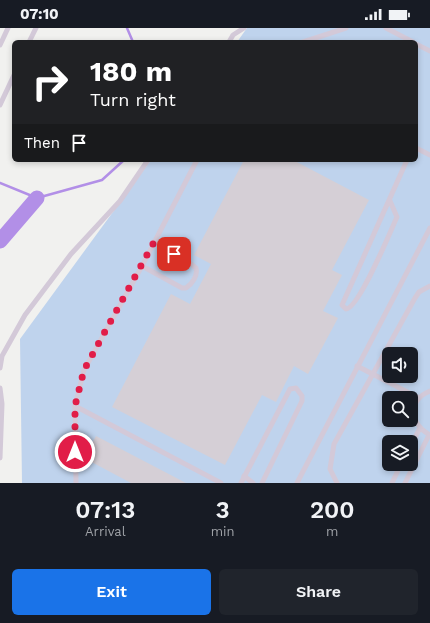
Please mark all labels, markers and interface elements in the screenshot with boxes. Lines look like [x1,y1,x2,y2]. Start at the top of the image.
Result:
text: 07:10 [20,5,59,23]
text: 180 m [90,55,172,88]
icon: right [24,56,76,108]
text: Turn right [90,89,176,110]
icon: arrive [68,132,90,154]
text: Then [24,134,60,152]
pin [157,237,191,271]
icon: arrive [163,243,185,265]
map controls [382,347,418,471]
button: sound [382,347,418,383]
button: search [382,391,418,427]
position arrow [54,431,96,473]
button: layers [382,435,418,471]
text: 07:13 [75,496,135,524]
text: 3 [216,496,230,524]
text: 200 [310,496,355,524]
text: Arrival [85,524,126,539]
text: min [211,524,235,539]
text: m [326,524,338,539]
button: Exit [12,569,211,615]
button: Share [219,569,418,615]

